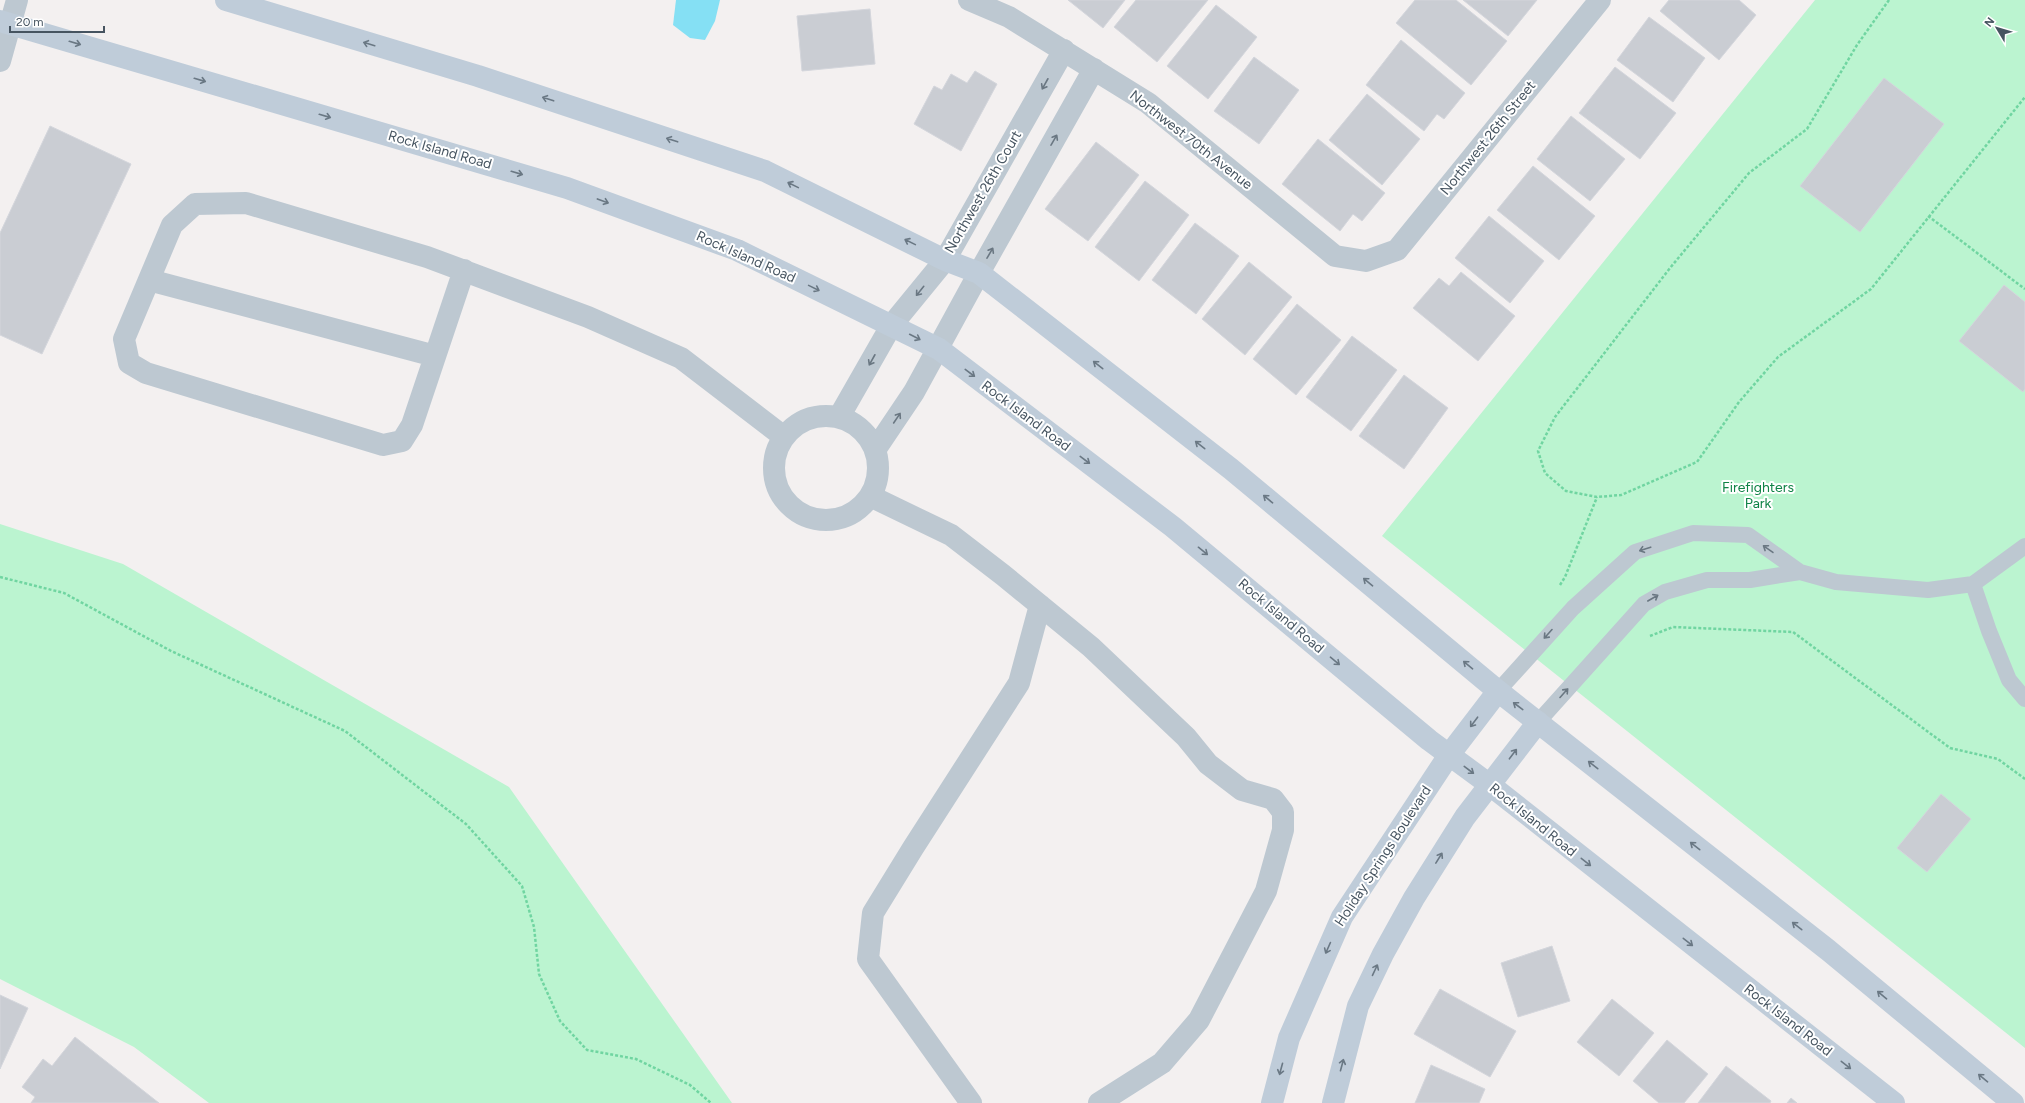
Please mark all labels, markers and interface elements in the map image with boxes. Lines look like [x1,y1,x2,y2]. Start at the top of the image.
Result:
scale bar [10,8,104,34]
north arrow [1977,8,2017,48]
text: 20 m [16,15,44,29]
text: N [1982,15,1997,30]
one-way arrow [69,40,82,47]
one-way arrow [363,40,376,47]
one-way arrow [193,76,206,84]
street label: Northwest 26th Street [1437,77,1539,199]
one-way arrow [1040,78,1048,90]
street label: Northwest 70th Avenue [1126,87,1256,193]
one-way arrow [543,95,555,103]
one-way arrow [318,113,331,120]
street label: Rock Island Road [386,127,494,173]
street label: Northwest 26th Court [941,128,1025,256]
one-way arrow [1050,134,1058,146]
one-way arrow [665,136,678,143]
one-way arrow [510,170,523,177]
one-way arrow [788,181,800,188]
one-way arrow [597,197,609,205]
street label: Rock Island Road [694,227,798,287]
one-way arrow [904,238,916,246]
one-way arrow [986,247,994,259]
one-way arrow [808,284,820,292]
one-way arrow [915,286,924,296]
one-way arrow [909,334,921,342]
one-way arrow [868,354,876,366]
one-way arrow [1092,361,1103,369]
one-way arrow [964,369,975,377]
street label: Rock Island Road [978,377,1074,455]
one-way arrow [893,413,901,424]
one-way arrow [1195,440,1206,449]
one-way arrow [1079,455,1090,464]
park label: Firefighters Park [1722,479,1794,512]
one-way arrow [1262,495,1273,504]
one-way arrow [1763,545,1774,553]
one-way arrow [1639,546,1652,553]
one-way arrow [1198,547,1209,556]
street label: Rock Island Road [1235,575,1327,657]
one-way arrow [1362,578,1373,587]
one-way arrow [1647,594,1659,602]
one-way arrow [1543,629,1552,639]
one-way arrow [1329,656,1340,665]
one-way arrow [1462,661,1473,670]
one-way arrow [1559,688,1568,698]
one-way arrow [1512,702,1523,710]
one-way arrow [1470,716,1478,727]
one-way arrow [1509,749,1518,760]
one-way arrow [1588,761,1599,769]
one-way arrow [1464,766,1475,774]
street label: Rock Island Road [1486,780,1580,860]
street label: Holiday Springs Boulevard [1331,783,1435,929]
one-way arrow [1690,841,1701,850]
one-way arrow [1435,853,1443,864]
one-way arrow [1580,858,1591,866]
one-way arrow [1792,922,1803,931]
one-way arrow [1683,938,1694,946]
one-way arrow [1324,942,1331,954]
one-way arrow [1372,965,1379,977]
street label: Rock Island Road [1741,980,1835,1060]
one-way arrow [1877,991,1888,1000]
one-way arrow [1339,1059,1347,1072]
one-way arrow [1840,1061,1851,1070]
one-way arrow [1276,1062,1284,1075]
one-way arrow [1977,1074,1988,1083]

